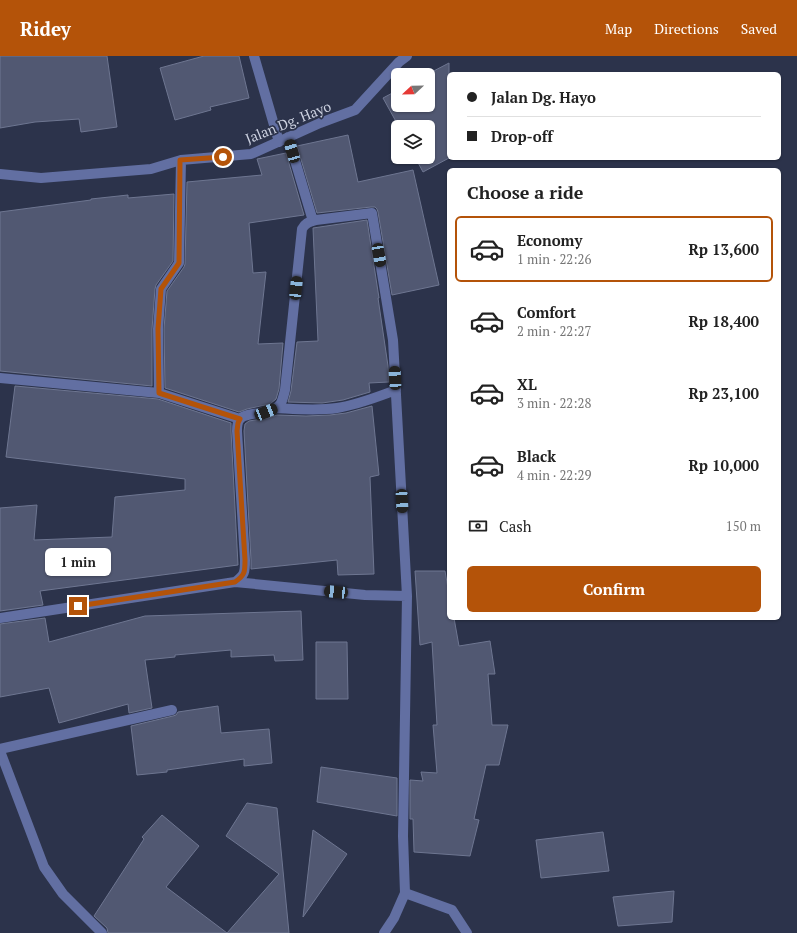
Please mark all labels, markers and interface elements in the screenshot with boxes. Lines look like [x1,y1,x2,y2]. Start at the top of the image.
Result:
text: Ridey [20,16,71,41]
text: Map [605,19,632,38]
text: Directions [654,19,719,38]
text: Saved [741,19,777,38]
north arrow [391,68,435,112]
map controls [391,68,435,164]
text: Jalan Dg. Hayo [491,87,596,107]
street label: Jalan Dg. Hayo [242,96,334,148]
button: layers [391,120,435,164]
text: Drop-off [491,126,553,146]
car [283,138,301,164]
route start [214,148,232,166]
text: Choose a ride [467,180,583,204]
text: Economy [517,230,582,250]
icon: car [469,231,505,267]
text: Rp 13,600 [688,239,759,259]
car [371,242,387,268]
text: 1 min · 22:26 [517,250,591,268]
car [289,275,303,301]
text: Comfort [517,302,576,322]
icon: car [469,303,505,339]
text: Rp 18,400 [688,311,759,331]
text: 2 min · 22:27 [517,322,591,340]
car [388,366,402,390]
text: XL [517,374,537,394]
icon: car [469,375,505,411]
text: Rp 23,100 [688,383,759,403]
text: 3 min · 22:28 [517,394,591,412]
car [253,402,279,422]
text: Black [517,446,556,466]
icon: car [469,447,505,483]
text: Rp 10,000 [688,455,759,475]
text: 4 min · 22:29 [517,466,591,484]
car [395,489,409,513]
icon: cash [467,515,489,537]
text: Cash [499,516,532,536]
text: 150 m [726,517,761,535]
callout: 1 min [45,548,111,576]
text: 1 min [60,553,96,571]
button: Confirm [467,566,761,612]
car [323,585,349,599]
route end [69,597,87,615]

